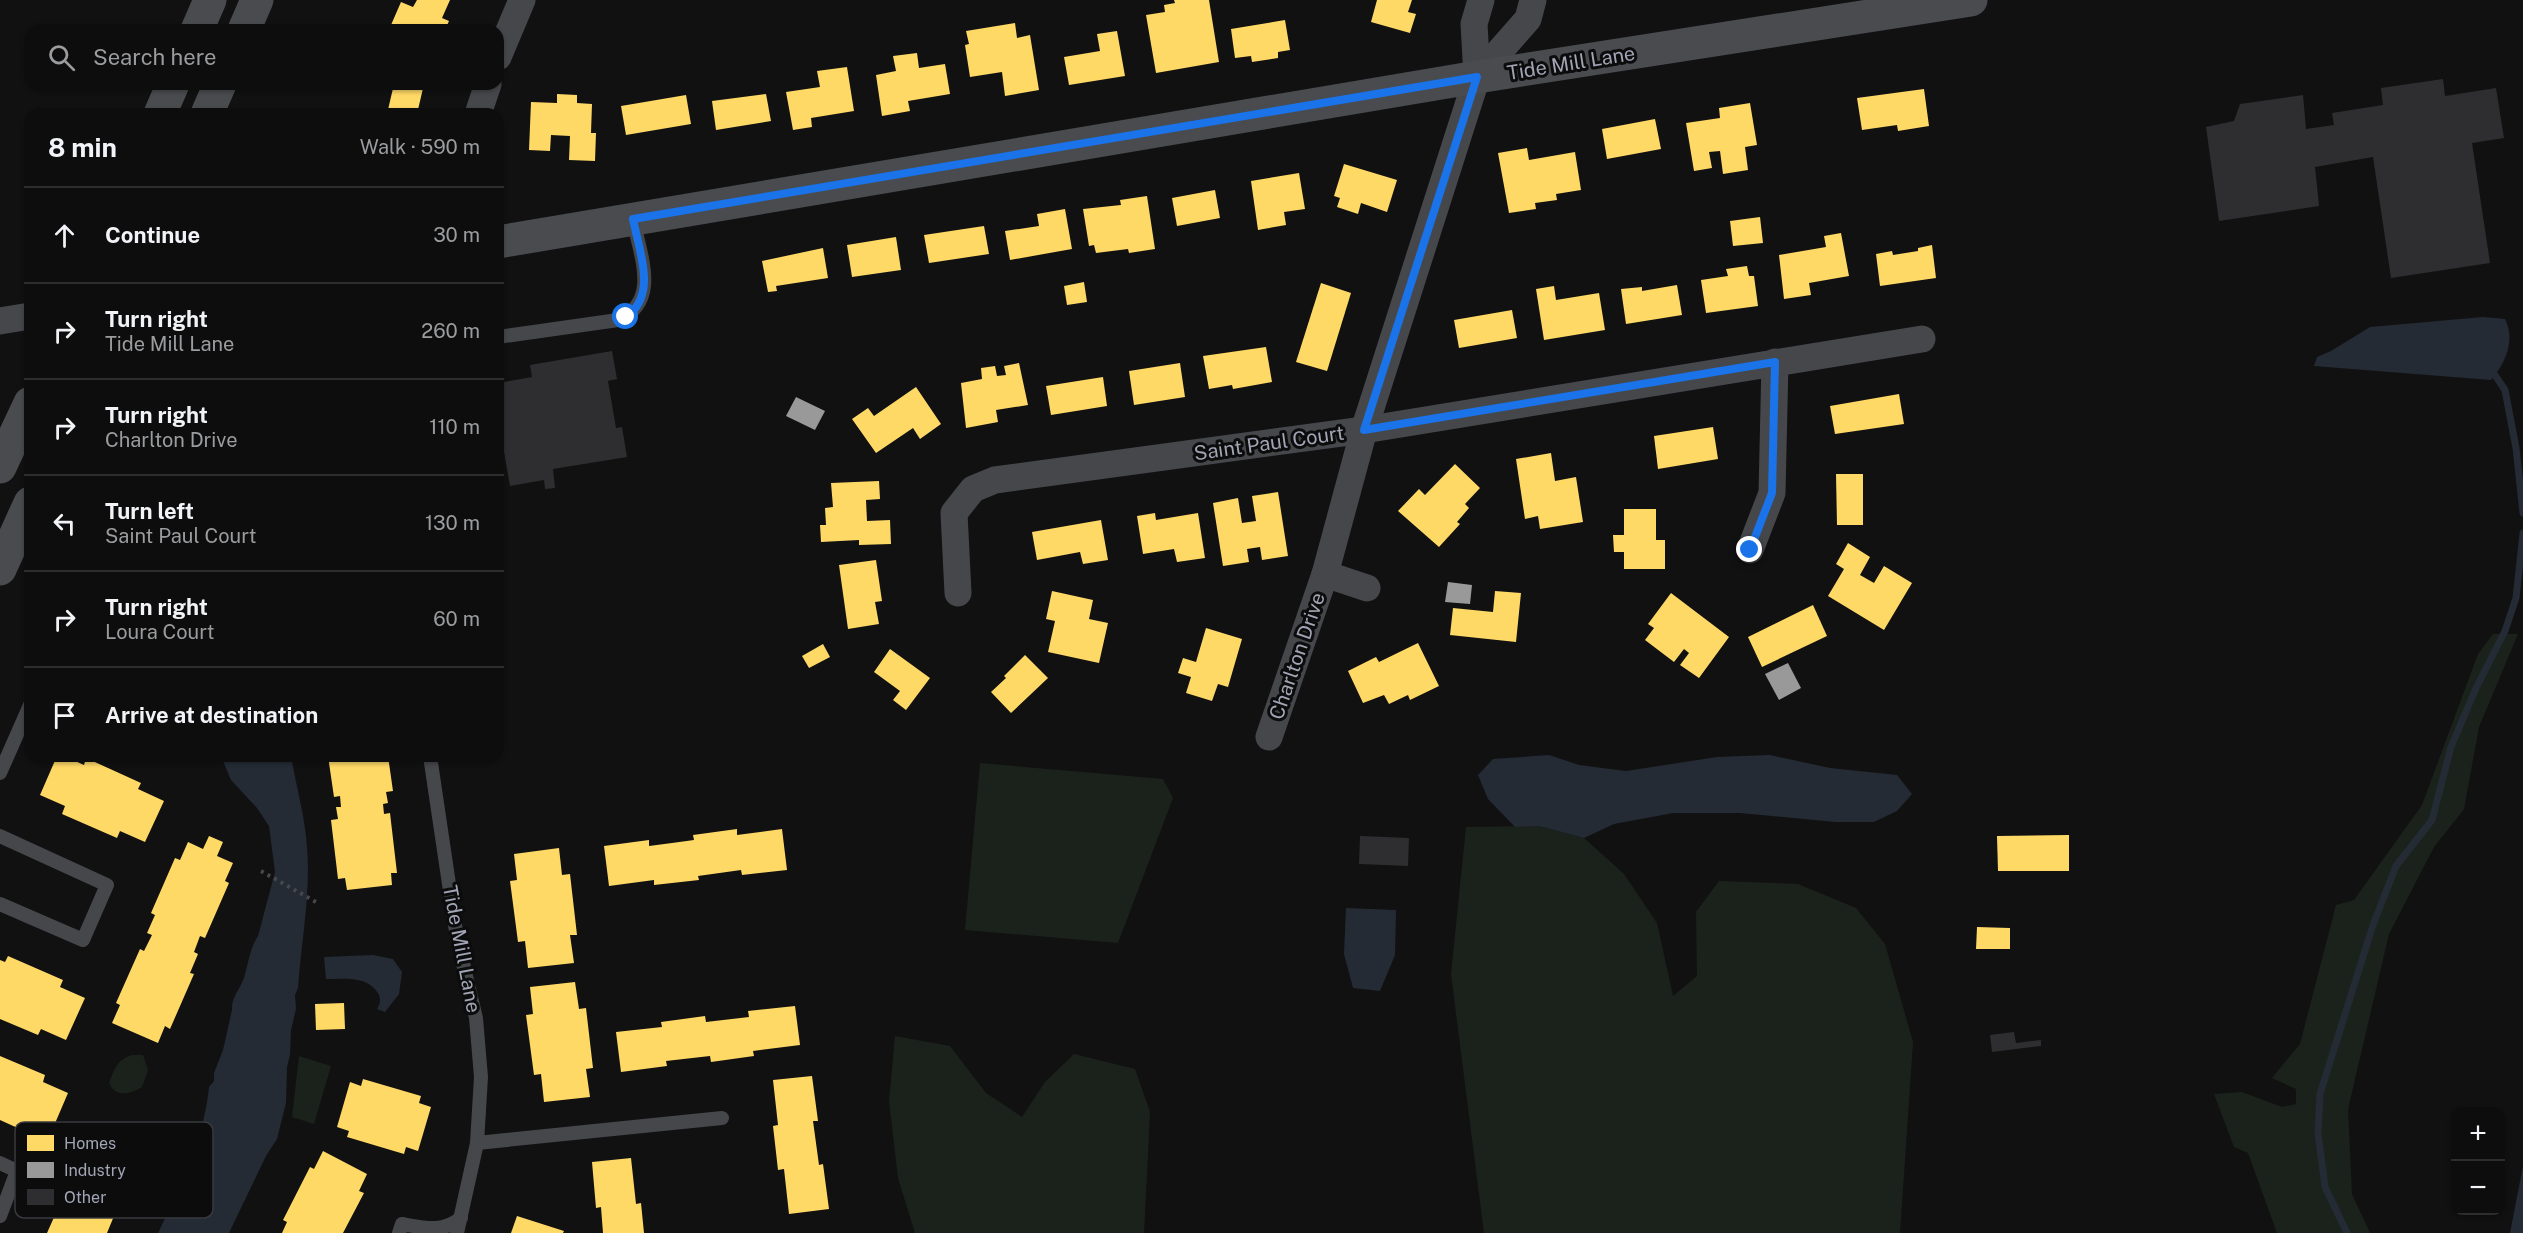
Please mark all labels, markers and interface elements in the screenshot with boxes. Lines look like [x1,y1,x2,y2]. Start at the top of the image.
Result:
search box [24,24,504,90]
icon: search [45,41,78,74]
street label: Tide Mill Lane [1505,41,1637,85]
text: Search here [93,44,217,70]
text: 8 min [48,132,117,163]
text: Walk · 590 m [360,135,480,159]
icon: ahead [48,219,81,252]
text: Continue [105,222,200,248]
text: 30 m [433,223,480,247]
route start [612,303,638,329]
text: Turn right [105,306,208,332]
icon: right [48,315,81,348]
text: 260 m [421,319,480,343]
text: Tide Mill Lane [105,332,234,356]
text: Turn right [105,402,208,428]
icon: right [48,411,81,444]
text: 110 m [429,415,480,439]
street label: Saint Paul Court [1192,421,1346,465]
text: Charlton Drive [105,428,238,452]
text: Turn left [105,498,194,524]
icon: left [48,507,81,540]
text: 130 m [425,511,480,535]
text: Saint Paul Court [105,524,257,548]
route end [1736,536,1762,562]
street label: Charlton Drive [1264,589,1330,723]
text: Turn right [105,594,208,620]
icon: right [48,603,81,636]
text: 60 m [433,607,480,631]
text: Loura Court [105,620,215,644]
icon: arrive [48,699,81,732]
text: Arrive at destination [105,702,318,728]
street label: Tide Mill Lane [438,883,486,1015]
map controls [2451,1107,2505,1215]
button: + [2451,1107,2505,1161]
legend [15,1122,213,1218]
text: Homes [64,1134,116,1153]
text: Industry [64,1161,126,1180]
button: − [2451,1161,2505,1215]
text: Other [64,1188,106,1207]

